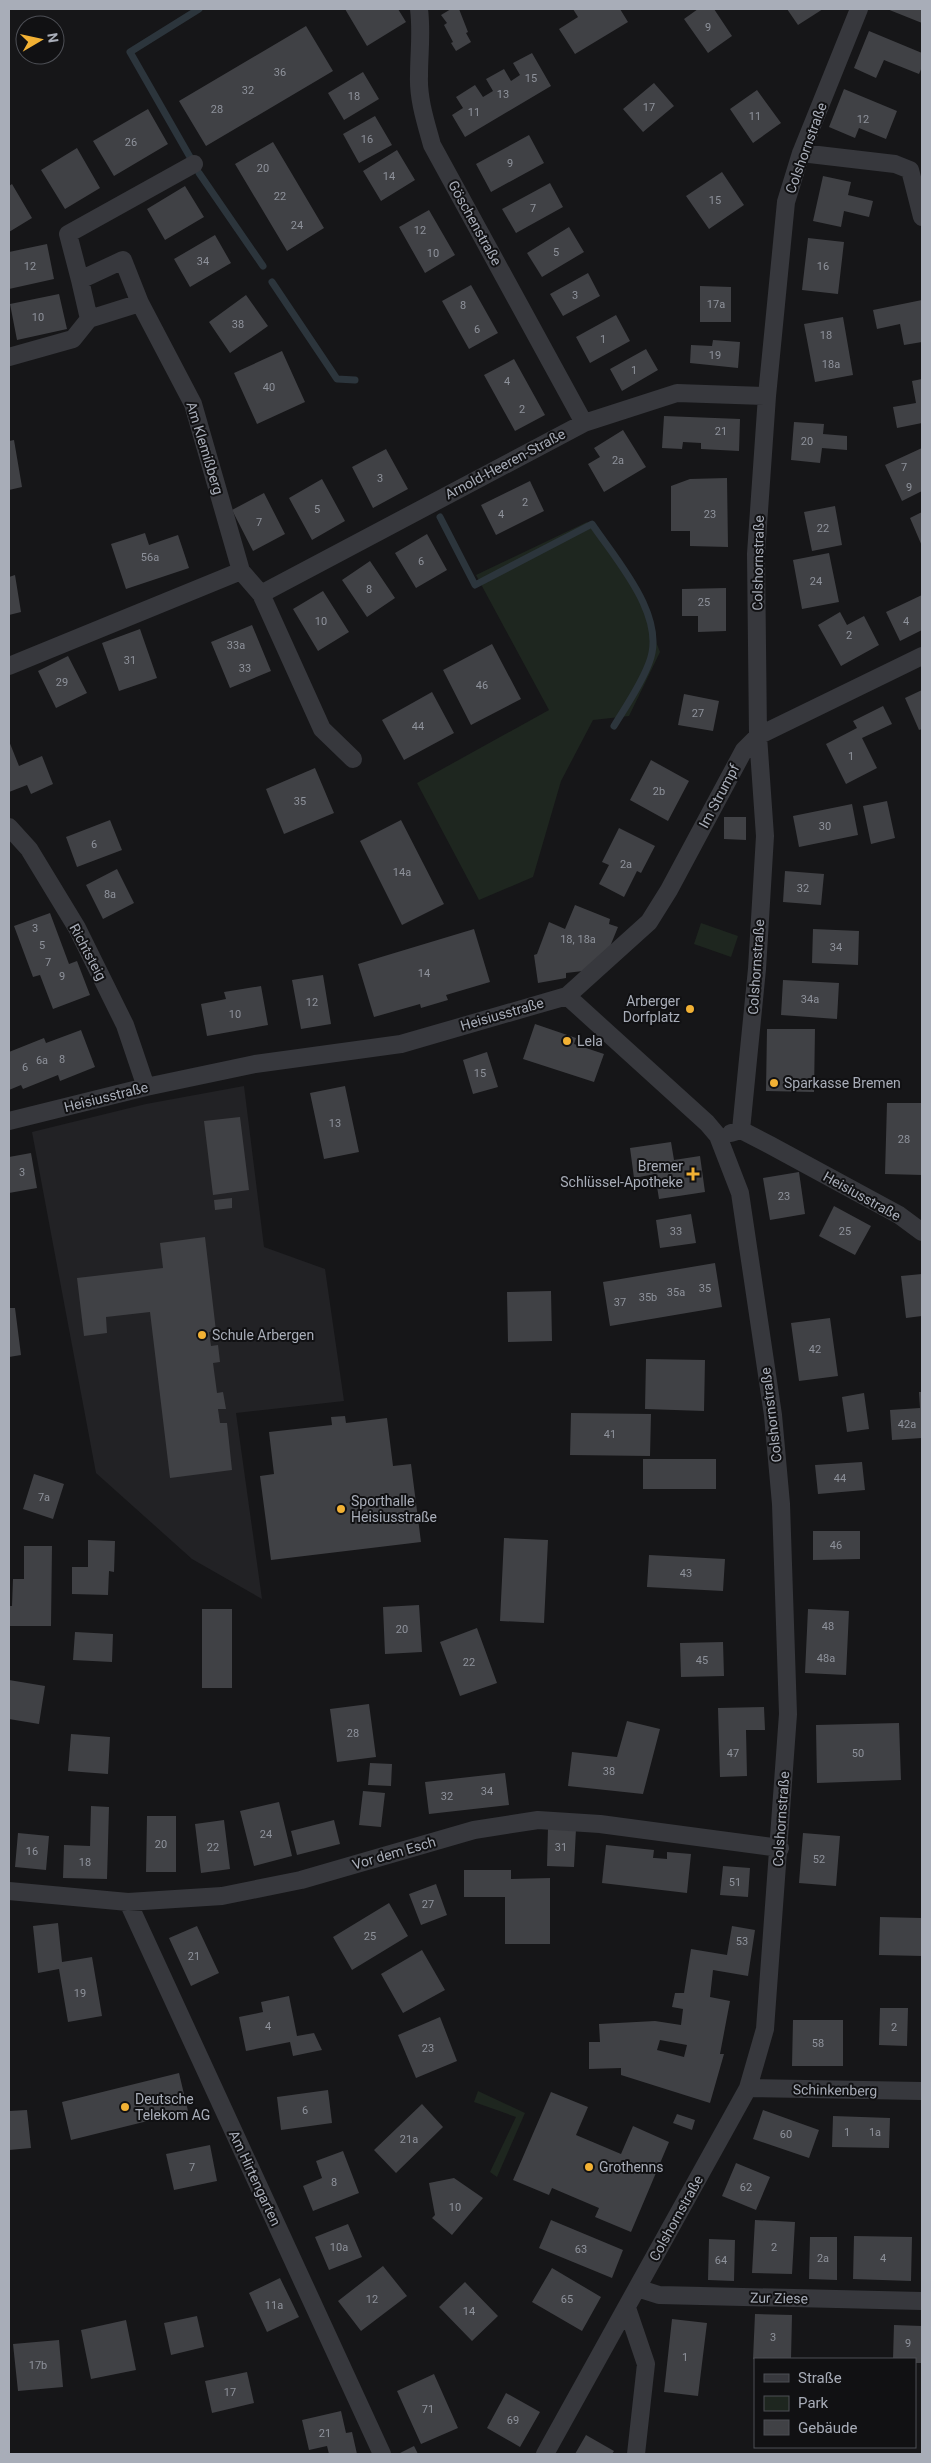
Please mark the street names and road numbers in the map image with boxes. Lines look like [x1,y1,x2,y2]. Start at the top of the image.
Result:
street label: Colshornstraße [782,100,830,196]
street label: Göschenstraße [445,178,505,268]
street label: Am Klemißberg [183,400,227,496]
street label: Arnold-Heeren-Straße [442,425,568,503]
street label: Colshornstraße [749,515,767,611]
street label: Im Strumpf [696,761,743,831]
street label: Colshornstraße [745,919,767,1015]
street label: Richtsteig [66,921,110,983]
street label: Heisiusstraße [458,994,546,1034]
street label: Heisiusstraße [62,1079,150,1115]
street label: Heisiusstraße [820,1168,904,1224]
street label: Colshornstraße [757,1367,785,1463]
street label: Colshornstraße [770,1771,792,1867]
street label: Vor dem Esch [350,1833,438,1873]
street label: Schinkenberg [793,2081,877,2099]
street label: Am Hirtengarten [226,2128,284,2228]
street label: Colshornstraße [646,2172,706,2264]
street label: Zur Ziese [750,2289,808,2307]

